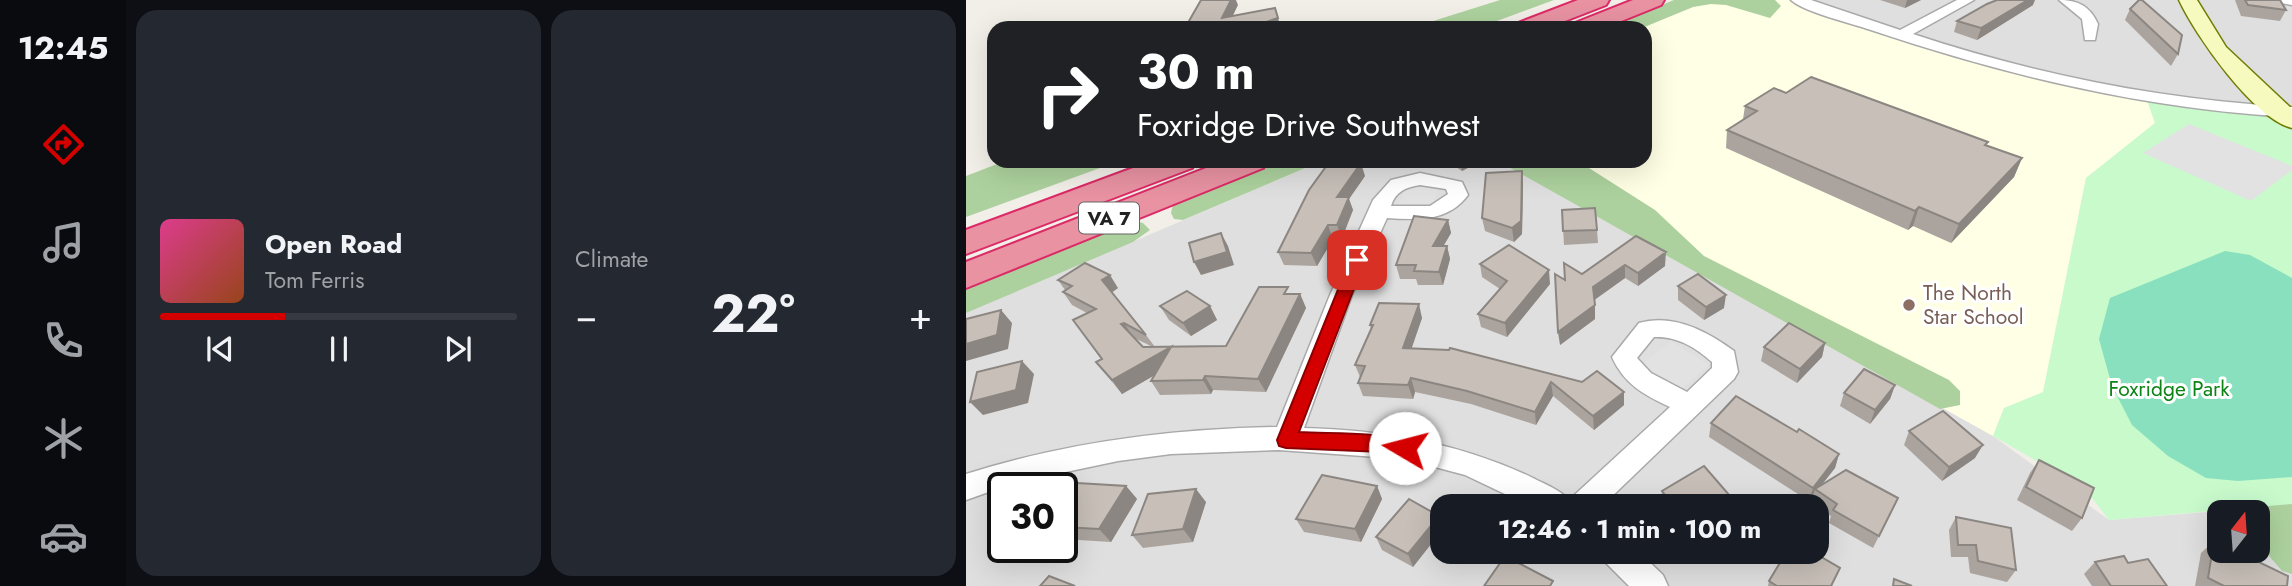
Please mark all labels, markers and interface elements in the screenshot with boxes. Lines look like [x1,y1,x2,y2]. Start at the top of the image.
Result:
text: 12:45 [18,25,108,71]
text: 30 m [1137,37,1255,107]
icon: right [1022,49,1113,140]
text: Foxridge Drive Southwest [1137,102,1480,148]
icon: directions [39,120,88,169]
road number: VA 7 [1079,202,1139,233]
icon: music [39,218,88,267]
text: Open Road [265,225,402,263]
pin [1327,230,1387,290]
icon: arrive [1338,241,1376,279]
text: Climate [575,242,648,276]
text: Tom Ferris [265,263,364,297]
text: 22° [711,276,795,352]
place label: The North Star School [1923,278,2024,332]
text: − [575,288,597,343]
text: + [909,288,932,343]
marker: The North Star School [1901,297,1917,313]
icon: phone [39,316,88,365]
icon: previous [201,330,239,368]
icon: pause [320,330,358,368]
icon: next [439,330,477,368]
park label: Foxridge Park [2109,374,2230,404]
position arrow [1368,411,1442,485]
icon: climate [39,414,88,463]
speed limit sign: 30 [987,472,1078,563]
north arrow [2207,500,2270,564]
map controls [2207,500,2270,563]
text: 12:46 · 1 min · 100 m [1498,510,1761,548]
icon: car [39,512,88,561]

